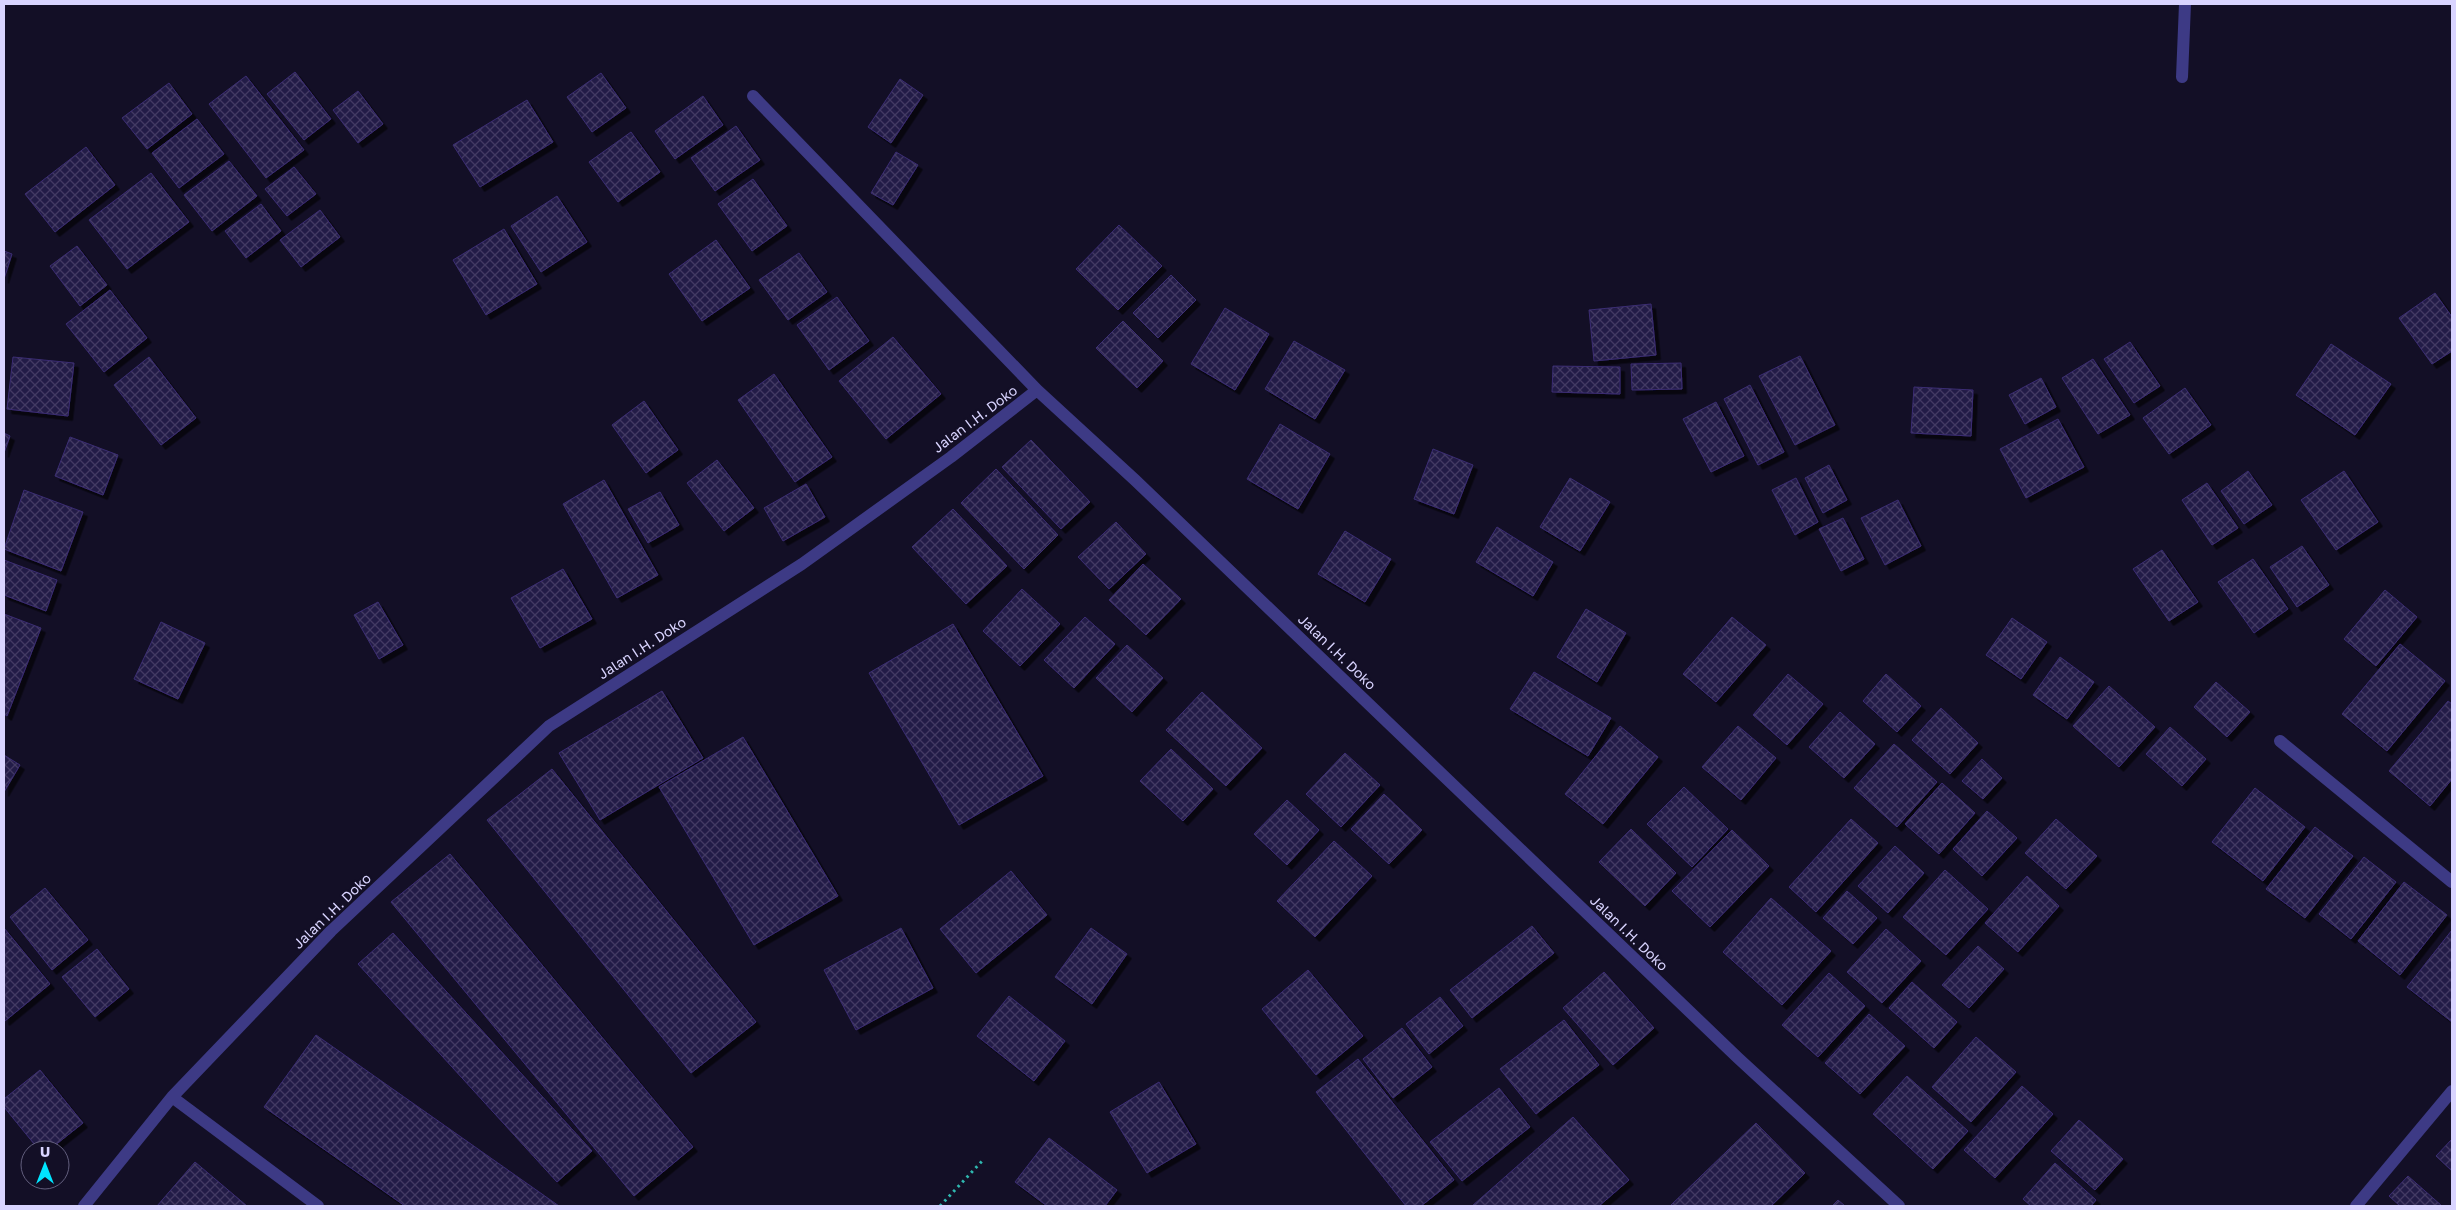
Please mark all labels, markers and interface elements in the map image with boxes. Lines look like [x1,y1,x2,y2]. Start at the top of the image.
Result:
street label: Jalan I.H. Doko [929,381,1020,456]
street label: Jalan I.H. Doko [1295,610,1380,693]
street label: Jalan I.H. Doko [595,613,689,682]
street label: Jalan I.H. Doko [289,869,374,952]
street label: Jalan I.H. Doko [1587,891,1672,974]
north arrow [20,1140,70,1190]
text: U [40,1143,50,1160]

